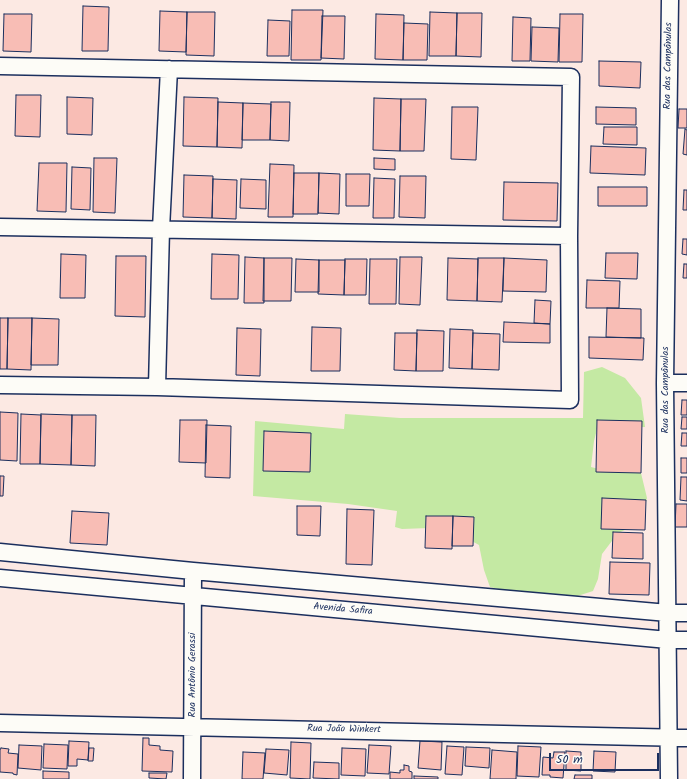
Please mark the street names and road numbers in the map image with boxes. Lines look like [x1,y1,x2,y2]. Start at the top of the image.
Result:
street label: Rua das Campânulas [662,22,676,110]
street label: Rua das Campânulas [660,347,672,433]
street label: Avenida Safira [313,601,373,619]
street label: Rua Antônio Gerassi [187,633,199,717]
street label: Rua João Winkert [307,723,381,737]

